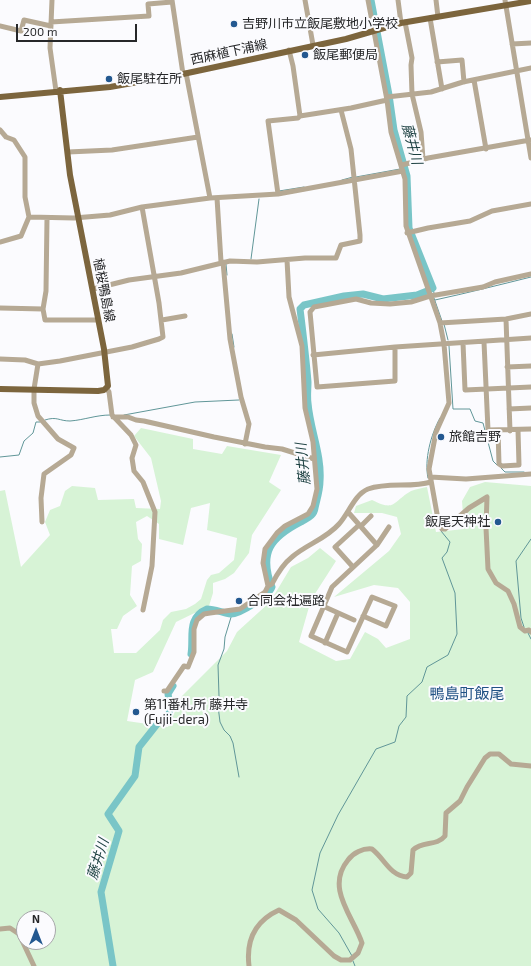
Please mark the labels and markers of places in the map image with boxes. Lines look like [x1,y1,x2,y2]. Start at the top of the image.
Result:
place label: 吉野川市立飯尾敷地小学校 [242,16,398,32]
marker: 吉野川市立飯尾敷地小学校 [229,19,239,29]
place label: 飯尾郵便局 [313,47,378,63]
marker: 飯尾郵便局 [300,50,310,60]
place label: 飯尾駐在所 [117,71,182,87]
marker: 飯尾駐在所 [104,74,114,84]
place label: 旅館吉野 [449,429,501,445]
marker: 旅館吉野 [436,432,446,442]
place label: 飯尾天神社 [425,514,490,530]
marker: 飯尾天神社 [493,517,503,527]
place label: 合同会社遍路 [247,593,325,609]
marker: 合同会社遍路 [234,596,244,606]
place label: 第11番札所 藤井寺 (Fujii-dera) [144,697,248,728]
marker: 第11番札所 藤井寺 (Fujii-dera) [131,707,141,717]

